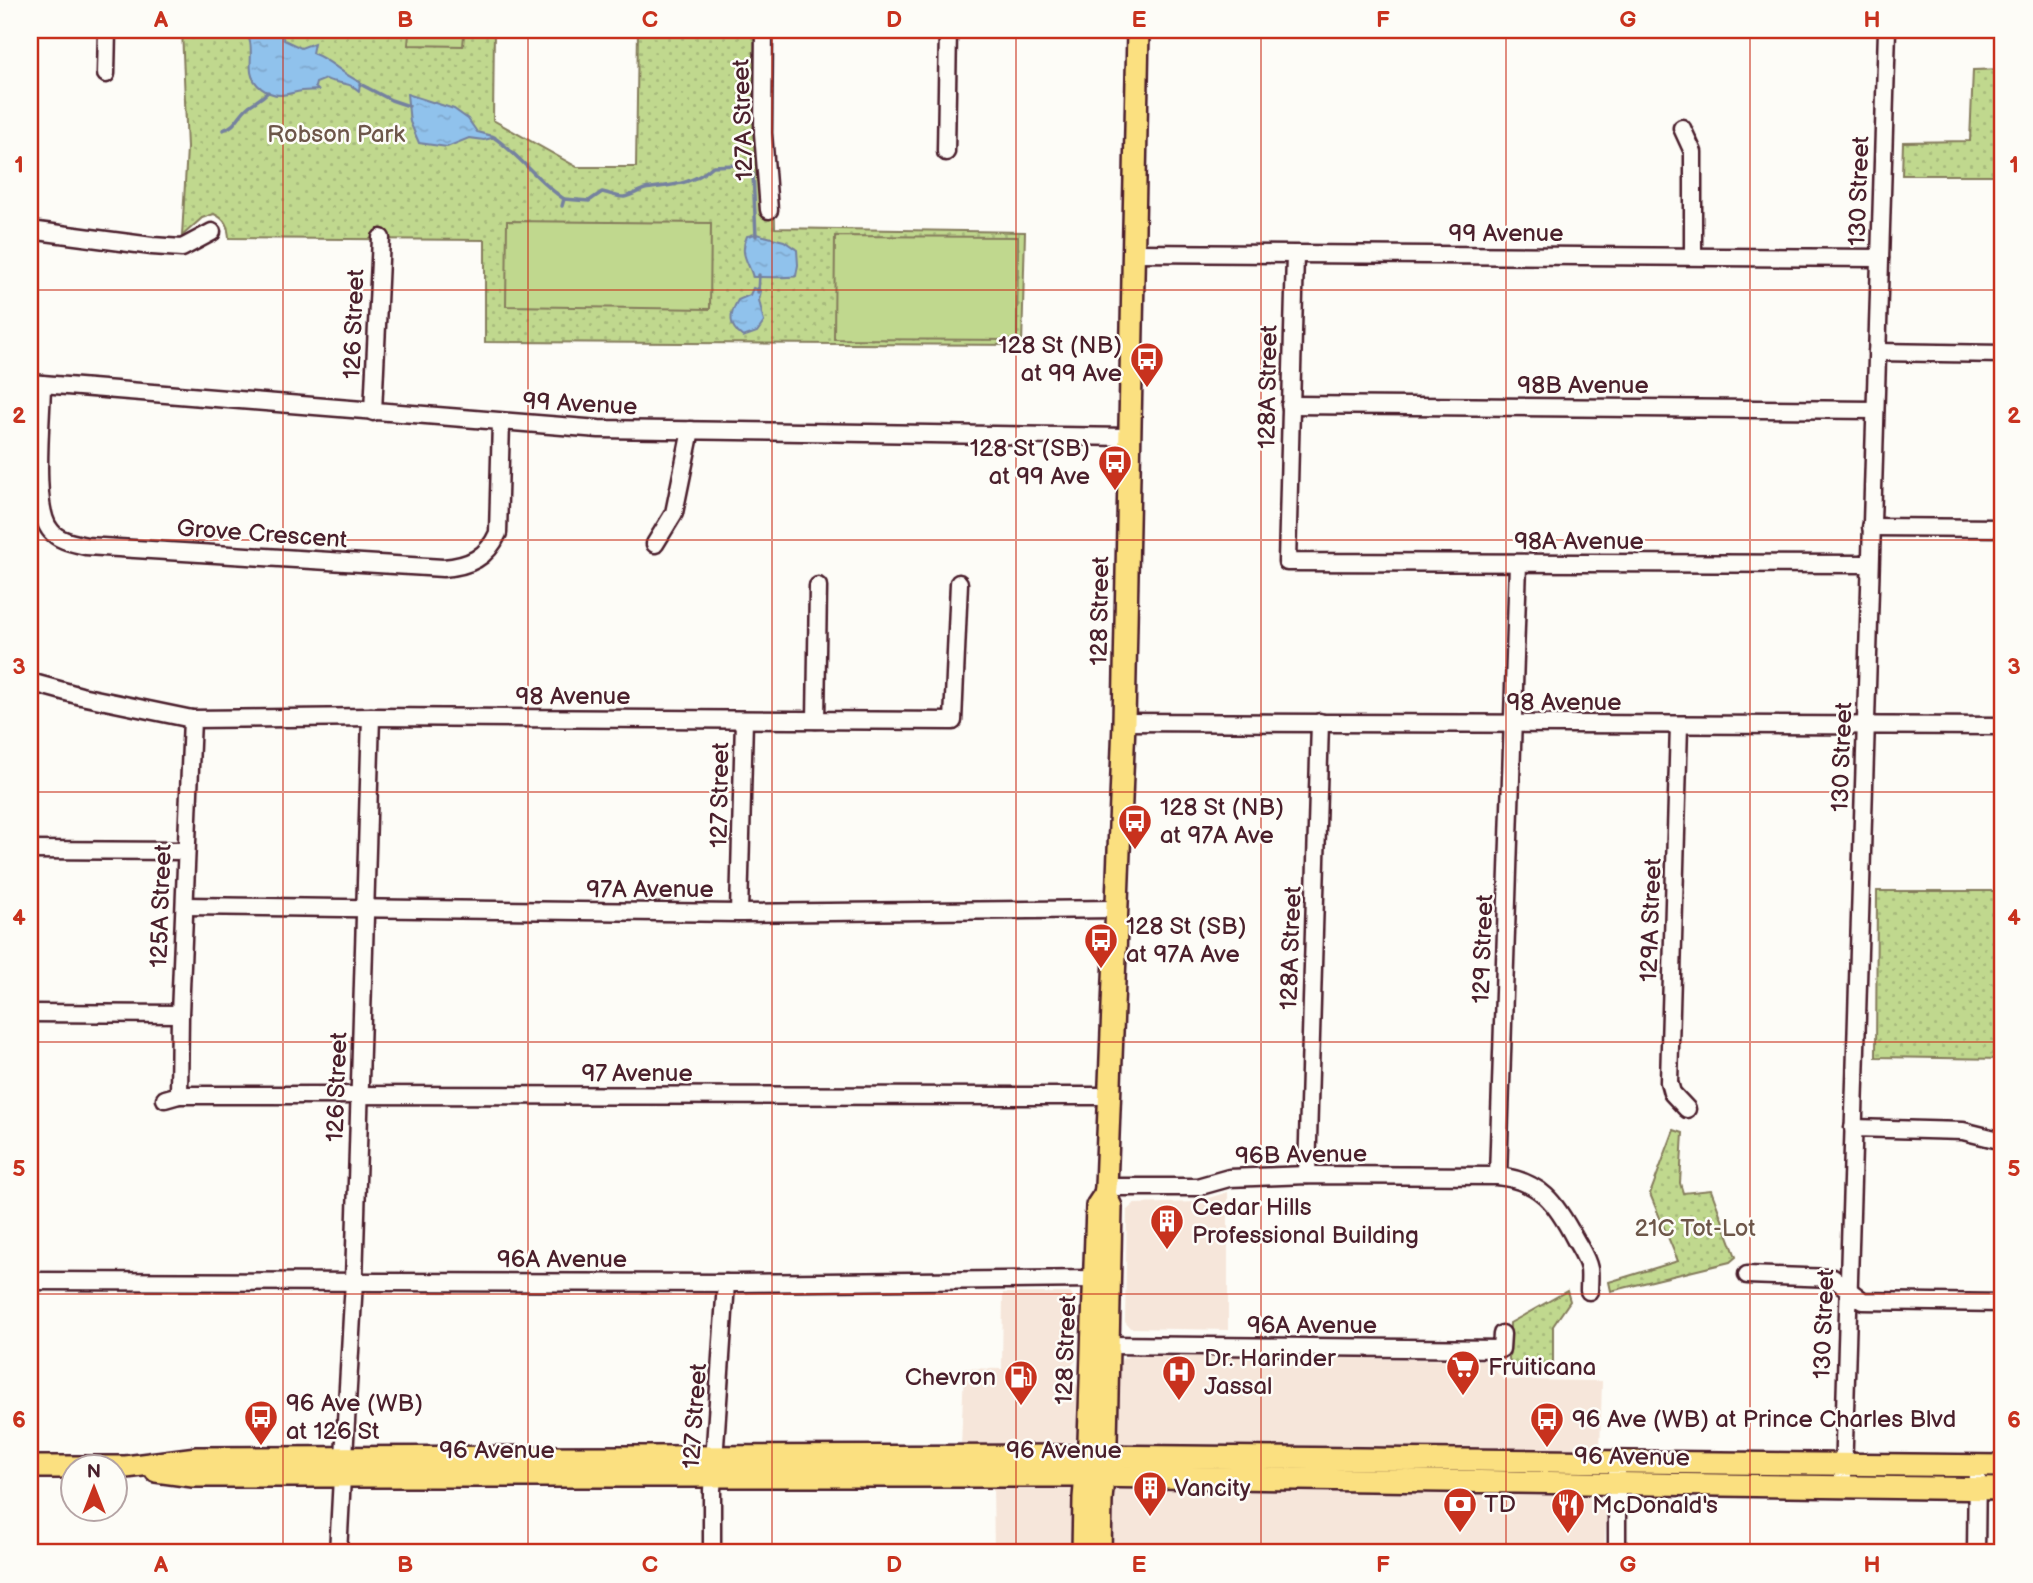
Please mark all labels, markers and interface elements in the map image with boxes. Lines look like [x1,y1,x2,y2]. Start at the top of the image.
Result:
text: A [153,6,169,34]
text: B [397,6,413,34]
text: C [642,6,658,34]
text: D [886,6,902,34]
text: E [1132,6,1147,34]
text: F [1376,6,1390,34]
text: G [1620,6,1637,34]
text: H [1863,6,1881,34]
street label: 127A Street [726,58,760,181]
park label: Robson Park [267,120,405,149]
street label: 130 Street [1843,135,1875,247]
text: 1 [14,151,24,179]
text: 1 [2009,151,2019,179]
street label: 99 Avenue [1449,219,1563,248]
street label: 126 Street [338,268,370,379]
street label: 128A Street [1252,324,1284,449]
place label: 128 St (NB) at 99 Ave [998,331,1122,388]
bus stop icon: 128 St (NB) at 99 Ave [1128,340,1166,389]
street label: 98B Avenue [1517,371,1649,400]
street label: 99 Avenue [522,387,638,421]
text: 2 [12,402,26,430]
text: 2 [2007,402,2021,430]
place label: 128 St (SB) at 99 Ave [970,434,1090,491]
bus stop icon: 128 St (SB) at 99 Ave [1096,443,1134,492]
street label: Grove Crescent [176,514,349,554]
street label: 98A Avenue [1514,527,1644,556]
street label: 128 Street [1085,555,1115,666]
text: 3 [12,653,26,681]
text: 3 [2007,653,2021,681]
street label: 98 Avenue [516,682,630,711]
street label: 98 Avenue [1507,688,1621,717]
street label: 130 Street [1826,701,1858,813]
street label: 127 Street [705,741,735,848]
place label: 128 St (NB) at 97A Ave [1160,793,1284,850]
bus stop icon: 128 St (NB) at 97A Ave [1116,802,1154,851]
street label: 125A Street [144,843,178,968]
street label: 129A Street [1634,857,1668,982]
street label: 97A Avenue [586,875,714,904]
street label: 128A Street [1274,885,1308,1010]
street label: 129 Street [1467,893,1499,1004]
text: 4 [12,904,26,932]
text: 4 [2007,904,2021,932]
place label: 128 St (SB) at 97A Ave [1126,912,1246,969]
bus stop icon: 128 St (SB) at 97A Ave [1082,921,1120,970]
street label: 126 Street [321,1031,353,1142]
street label: 97 Avenue [581,1059,693,1088]
street label: 96B Avenue [1235,1139,1367,1171]
text: 5 [12,1155,26,1183]
text: 5 [2007,1155,2021,1183]
place label: Cedar Hills Professional Building [1192,1193,1419,1250]
building icon: Cedar Hills Professional Building [1148,1202,1186,1251]
park label: 21C Tot-Lot [1634,1214,1756,1243]
street label: 96A Avenue [497,1245,627,1274]
street label: 130 Street [1808,1268,1840,1380]
street label: 128 Street [1050,1294,1082,1405]
street label: 96A Avenue [1247,1311,1377,1340]
place label: Dr. Harinder Jassal [1204,1344,1336,1401]
supermarket icon: Fruiticana [1444,1348,1482,1397]
hospital icon: Dr. Harinder Jassal [1160,1353,1198,1402]
place label: Fruiticana [1488,1353,1596,1382]
fuel station icon: Chevron [1002,1358,1040,1407]
street label: 127 Street [677,1362,713,1470]
place label: Chevron [905,1363,996,1392]
place label: 96 Ave (WB) at 126 St [286,1389,423,1446]
bus stop icon: 96 Ave (WB) at 126 St [242,1398,280,1447]
bus stop icon: 96 Ave (WB) at Prince Charles Blvd [1528,1400,1566,1449]
place label: 96 Ave (WB) at Prince Charles Blvd [1572,1405,1956,1434]
text: 6 [12,1406,26,1434]
text: 6 [2007,1406,2021,1434]
street label: 96 Avenue [439,1436,555,1465]
street label: 96 Avenue [1006,1436,1122,1465]
street label: 96 Avenue [1574,1441,1690,1473]
north arrow [60,1454,130,1524]
text: N [87,1461,101,1484]
building icon: Vancity [1131,1469,1169,1518]
place label: Vancity [1174,1474,1251,1503]
bank icon: TD [1441,1485,1479,1534]
restaurant icon: McDonald's [1549,1486,1587,1535]
place label: TD [1484,1490,1516,1519]
place label: McDonald's [1592,1491,1718,1520]
text: A [153,1551,169,1579]
text: B [397,1551,413,1579]
text: C [642,1551,658,1579]
text: D [886,1551,902,1579]
text: E [1132,1551,1147,1579]
text: F [1376,1551,1390,1579]
text: G [1620,1551,1637,1579]
text: H [1863,1551,1881,1579]

